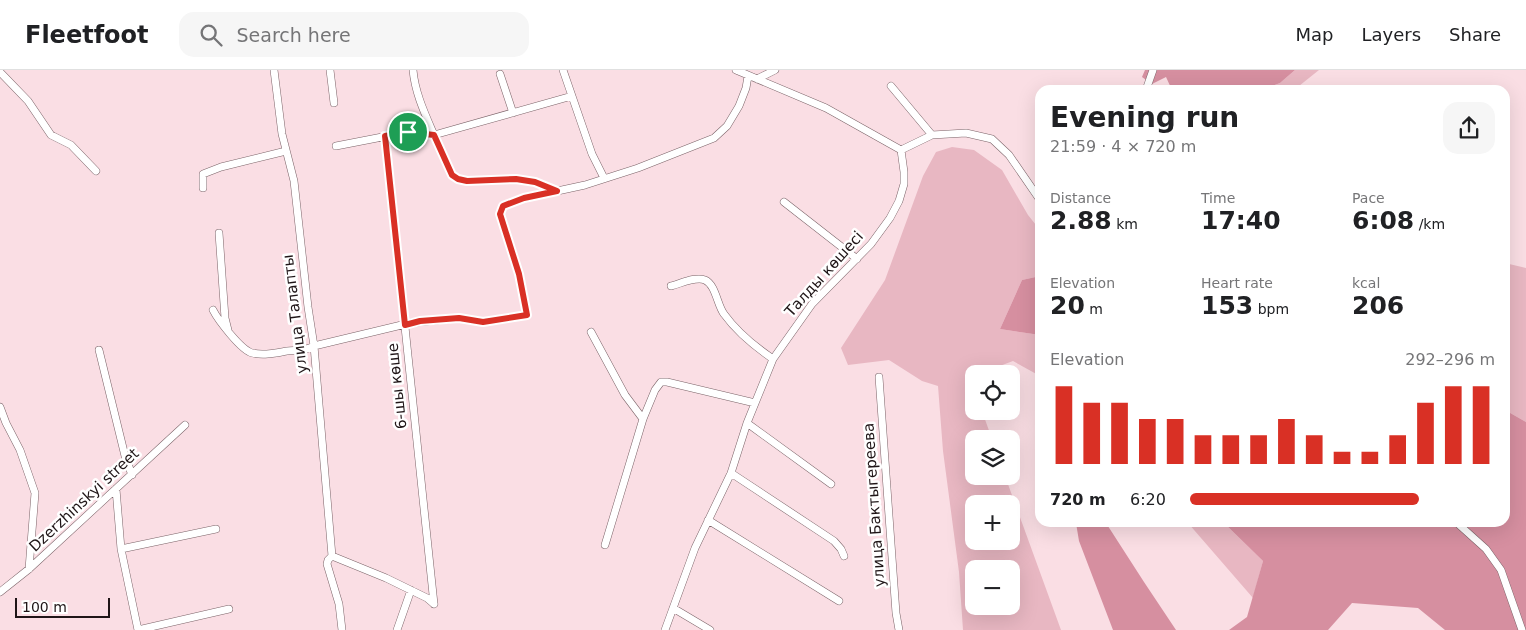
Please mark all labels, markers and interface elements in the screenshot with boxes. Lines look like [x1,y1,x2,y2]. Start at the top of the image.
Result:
search box [179,12,529,57]
text: Fleetfoot [25,21,149,49]
icon: search [197,21,225,49]
text: Search here [237,24,351,46]
text: Map [1295,24,1333,45]
text: Layers [1361,24,1421,45]
text: Share [1449,24,1501,45]
text: Evening run [1050,101,1239,134]
button: share [1443,102,1495,154]
pin [387,111,429,153]
icon: arrive [394,118,422,146]
text: 21:59 · 4 × 720 m [1050,137,1196,156]
text: Distance [1050,190,1111,206]
text: Time [1201,190,1235,206]
text: Pace [1352,190,1385,206]
text: 2.88 [1050,206,1112,235]
text: 17:40 [1201,206,1281,235]
text: 6:08 [1352,206,1414,235]
text: km [1112,216,1138,232]
text: /km [1414,216,1445,232]
street label: Талды көшесі [780,228,867,321]
street label: улица Талапты [279,253,311,375]
text: Elevation [1050,275,1115,291]
text: Heart rate [1201,275,1273,291]
text: kcal [1352,275,1380,291]
text: 20 [1050,291,1085,320]
text: 153 [1201,291,1253,320]
text: 206 [1352,291,1404,320]
text: m [1085,301,1103,317]
text: bpm [1253,301,1289,317]
street label: 6-шы көше [384,342,410,430]
text: Elevation [1050,350,1124,369]
text: 292–296 m [1405,350,1495,369]
map controls [965,365,1020,615]
button: locate [965,365,1020,420]
street label: улица Бактыгереева [859,422,889,588]
button: layers [965,430,1020,485]
street label: Dzerzhinskyi street [25,444,143,556]
text: 720 m [1050,490,1106,509]
text: 6:20 [1130,490,1166,509]
button: + [965,495,1020,550]
button: − [965,560,1020,615]
scale bar [15,595,110,618]
text: 100 m [22,599,67,615]

